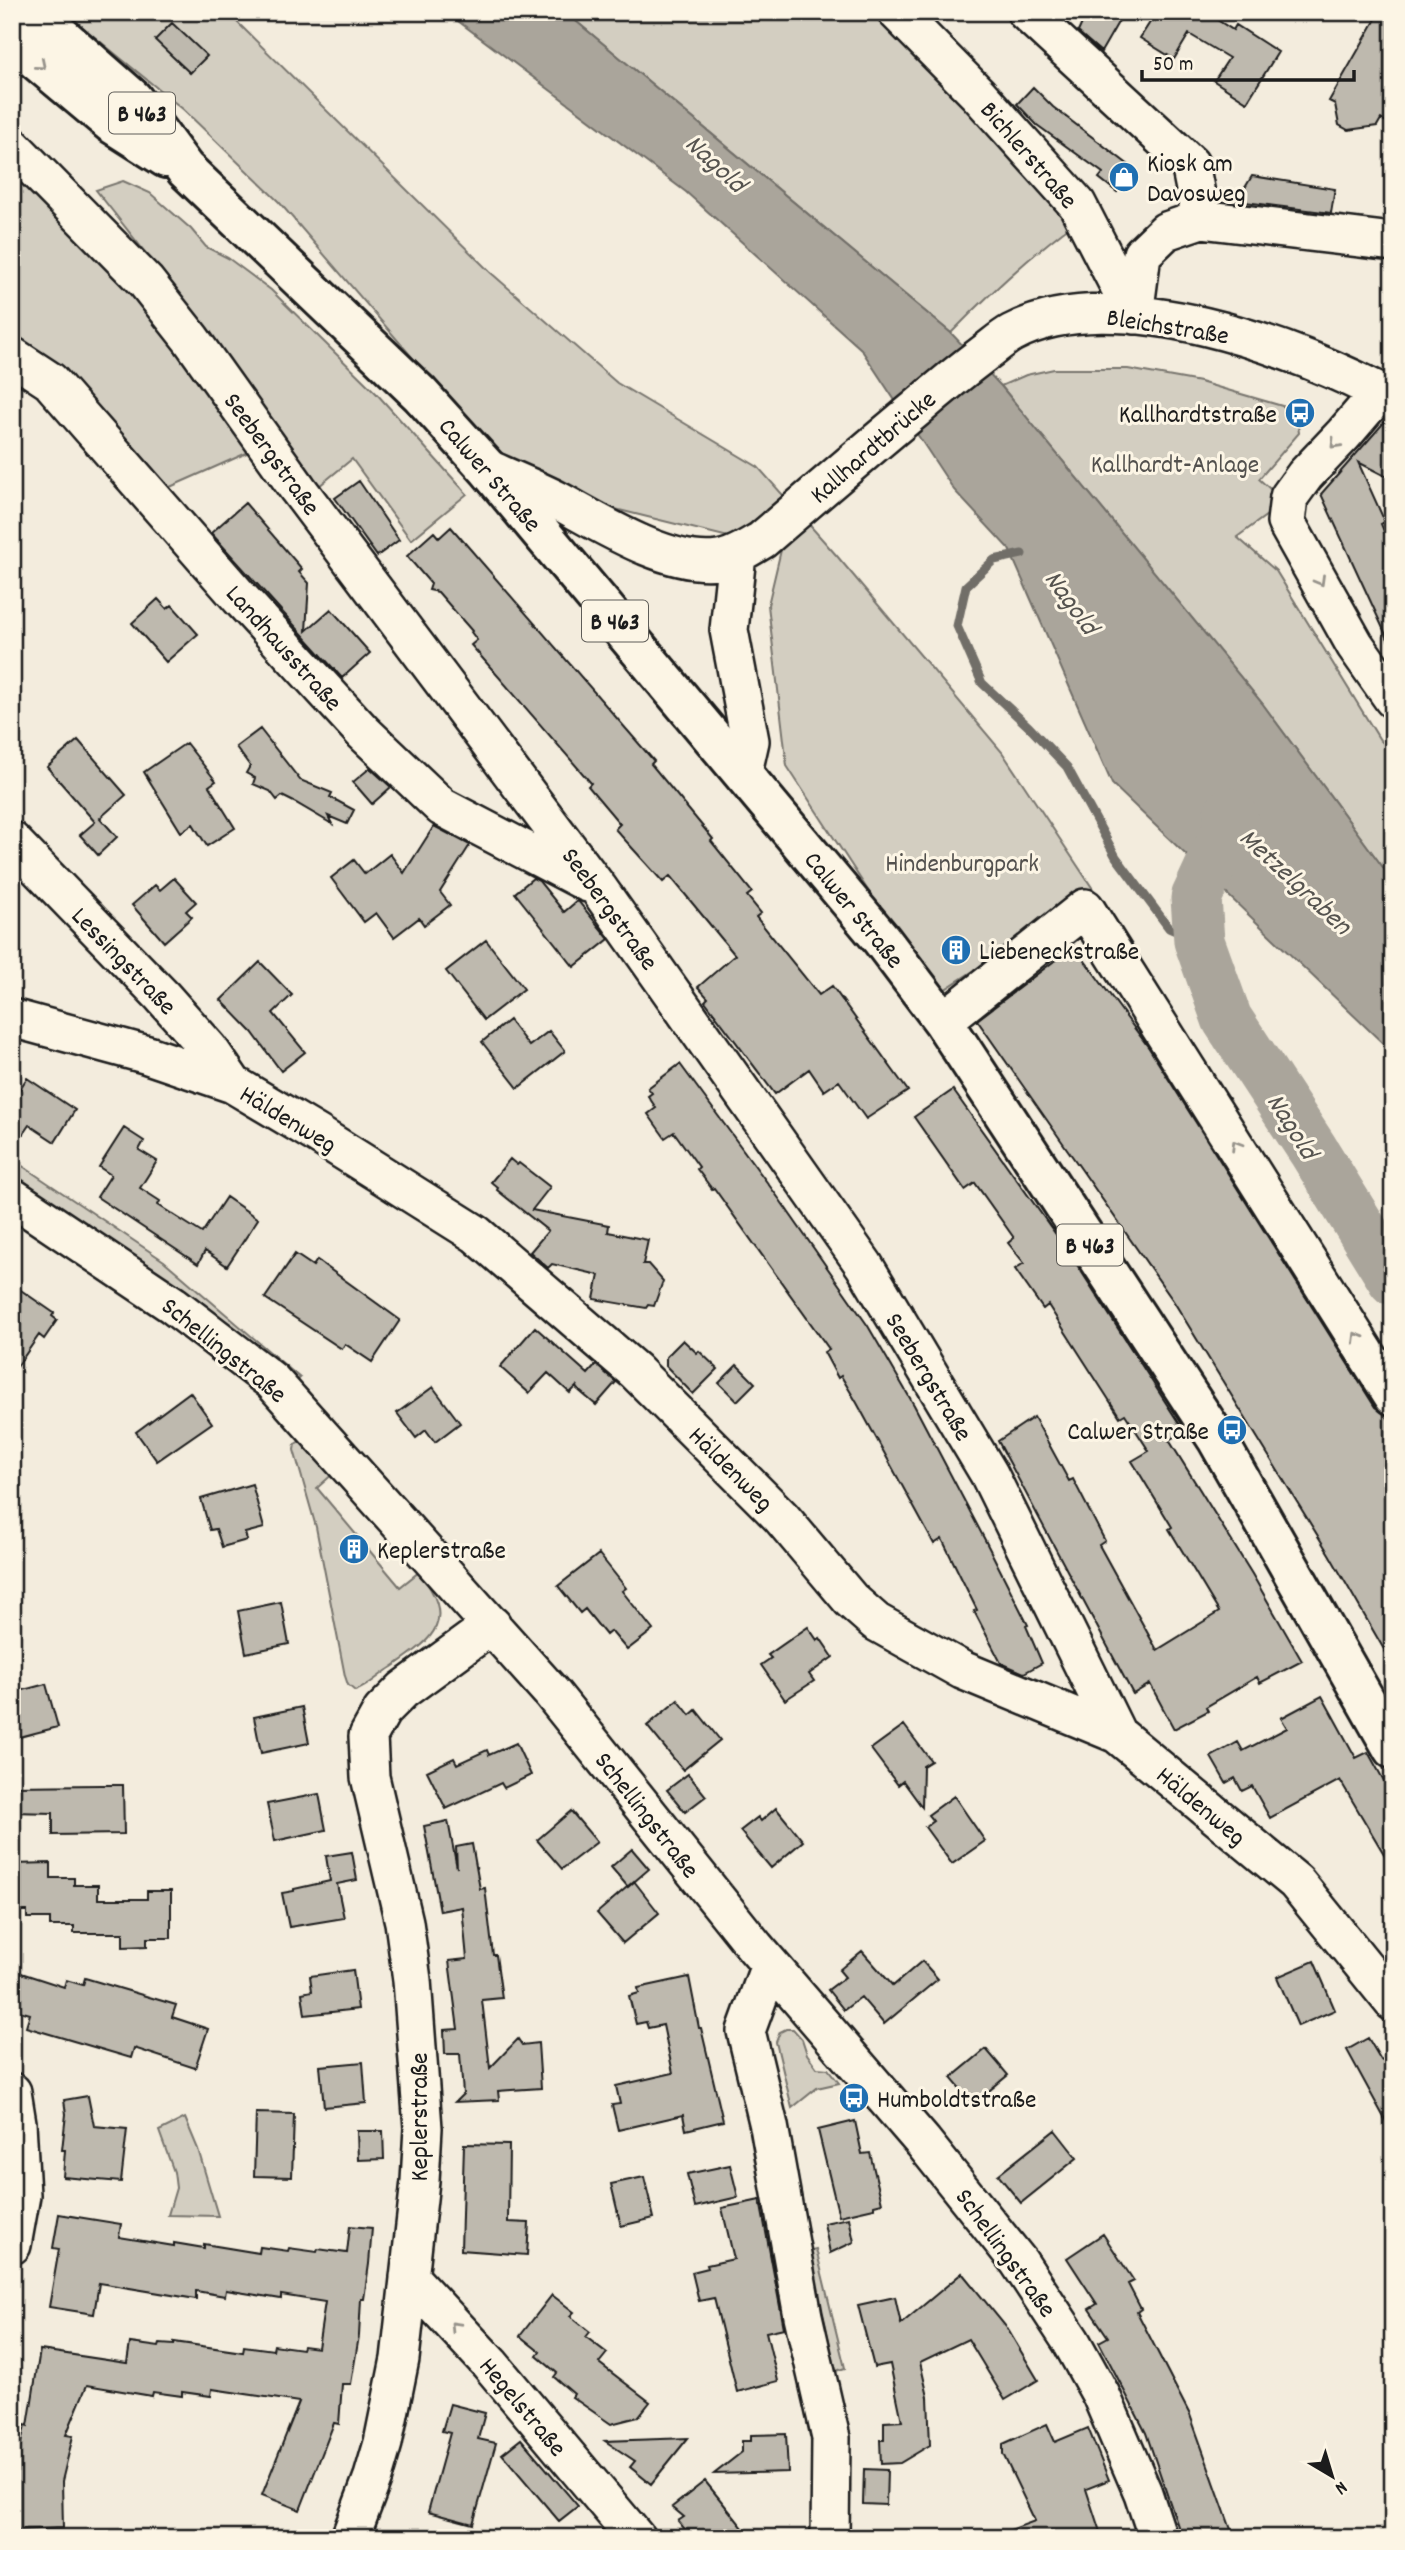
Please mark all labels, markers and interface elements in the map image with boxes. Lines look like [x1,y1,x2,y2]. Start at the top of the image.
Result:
scale bar [1142,38,1354,82]
text: 50 m [1153,51,1193,81]
one-way arrow [32,57,45,69]
road number: B 463 [109,92,175,134]
street label: Bichlerstraße [970,94,1085,219]
water label: Nagold [674,127,756,207]
place label: Kiosk am Davosweg [1147,147,1246,214]
shop icon: Kiosk am Davosweg [1107,160,1141,194]
street label: Bleichstraße [1104,301,1231,356]
street label: Kallhardtbrücke [803,383,946,514]
street label: Seebergstraße [213,386,328,524]
bus stop icon: Kallhardtstraße [1283,396,1317,430]
place label: Kallhardtstraße [1119,398,1277,435]
street label: Calwer Straße [428,411,549,542]
one-way arrow [1330,435,1343,448]
park label: Kallhardt-Anlage [1091,448,1259,485]
water label: Nagold [1032,563,1108,648]
one-way arrow [1311,573,1324,586]
street label: Landhausstraße [215,578,349,721]
road number: B 463 [582,600,648,642]
water label: Metzelgraben [1228,821,1360,947]
street label: Seebergstraße [551,841,666,979]
street label: Calwer Straße [793,844,911,978]
park label: Hindenburgpark [885,847,1039,884]
street label: Lessingstraße [61,900,184,1025]
building icon: Liebeneckstraße [939,933,973,967]
place label: Liebeneckstraße [979,935,1139,972]
street label: Häldenweg [232,1077,343,1165]
water label: Nagold [1254,1087,1328,1172]
one-way arrow [1231,1140,1244,1153]
road number: B 463 [1057,1224,1123,1266]
street label: Schellingstraße [152,1290,293,1414]
street label: Seebergstraße [874,1306,980,1449]
one-way arrow [1353,1332,1366,1345]
bus stop icon: Calwer Straße [1215,1413,1249,1447]
place label: Calwer Straße [1067,1415,1209,1452]
street label: Häldenweg [678,1419,781,1522]
building icon: Keplerstraße [337,1532,371,1566]
place label: Keplerstraße [377,1534,506,1571]
street label: Schellingstraße [584,1745,707,1887]
street label: Häldenweg [1147,1759,1253,1856]
street label: Keplerstraße [403,2053,440,2181]
bus stop icon: Humboldtstraße [837,2081,871,2115]
place label: Humboldtstraße [877,2083,1036,2120]
street label: Schellingstraße [945,2182,1064,2326]
one-way arrow [451,2321,464,2334]
street label: Hegelstraße [469,2350,574,2466]
north arrow [1296,2442,1366,2512]
text: N [1328,2473,1352,2500]

